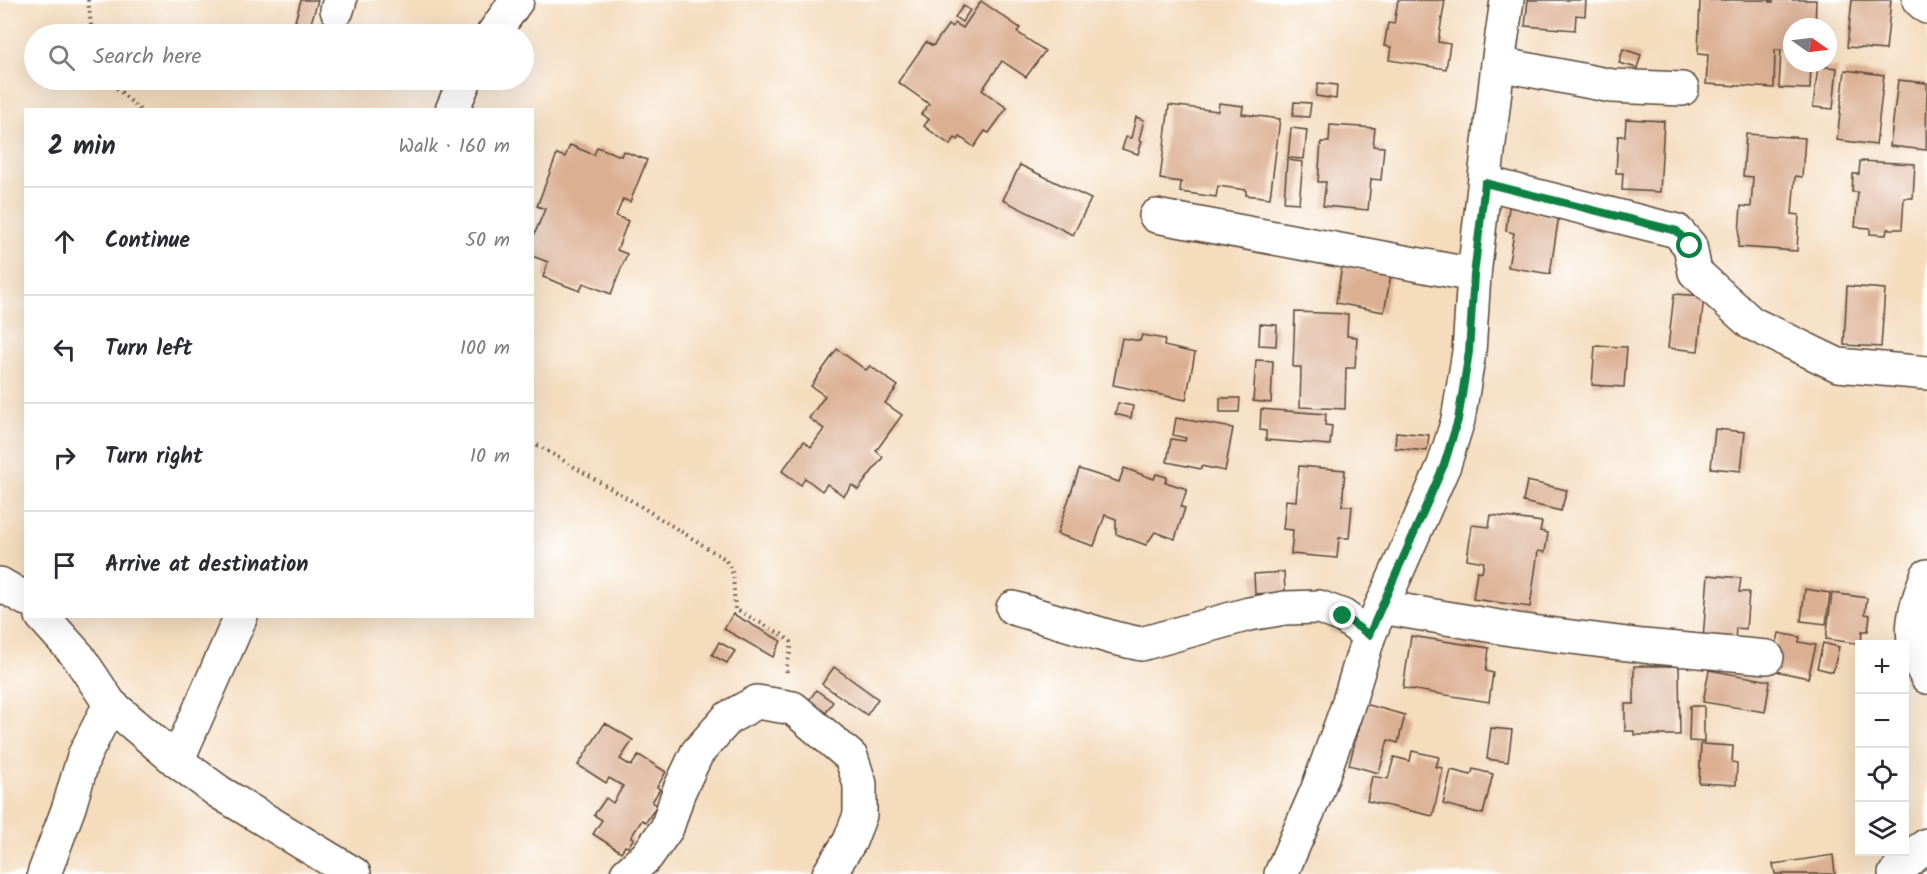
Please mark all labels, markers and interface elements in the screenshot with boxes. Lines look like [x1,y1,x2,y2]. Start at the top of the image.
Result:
north arrow [1783,18,1837,72]
search box [24,24,534,90]
text: Search here [93,40,201,75]
icon: search [45,41,78,74]
text: 2 min [48,126,116,168]
text: Walk · 160 m [399,131,510,163]
text: Continue [105,224,190,259]
icon: ahead [48,225,81,258]
text: 50 m [465,225,510,257]
route start [1676,232,1702,258]
text: Turn left [105,332,192,367]
icon: left [48,333,81,366]
text: 100 m [460,333,510,365]
text: Turn right [105,440,203,475]
icon: right [48,441,81,474]
text: 10 m [470,441,510,473]
text: Arrive at destination [105,548,308,583]
icon: arrive [48,549,81,582]
route end [1329,602,1355,628]
map controls [1855,640,1909,856]
button: + [1855,640,1909,694]
button: − [1855,694,1909,748]
button: locate [1855,748,1909,802]
button: layers [1855,802,1909,856]

